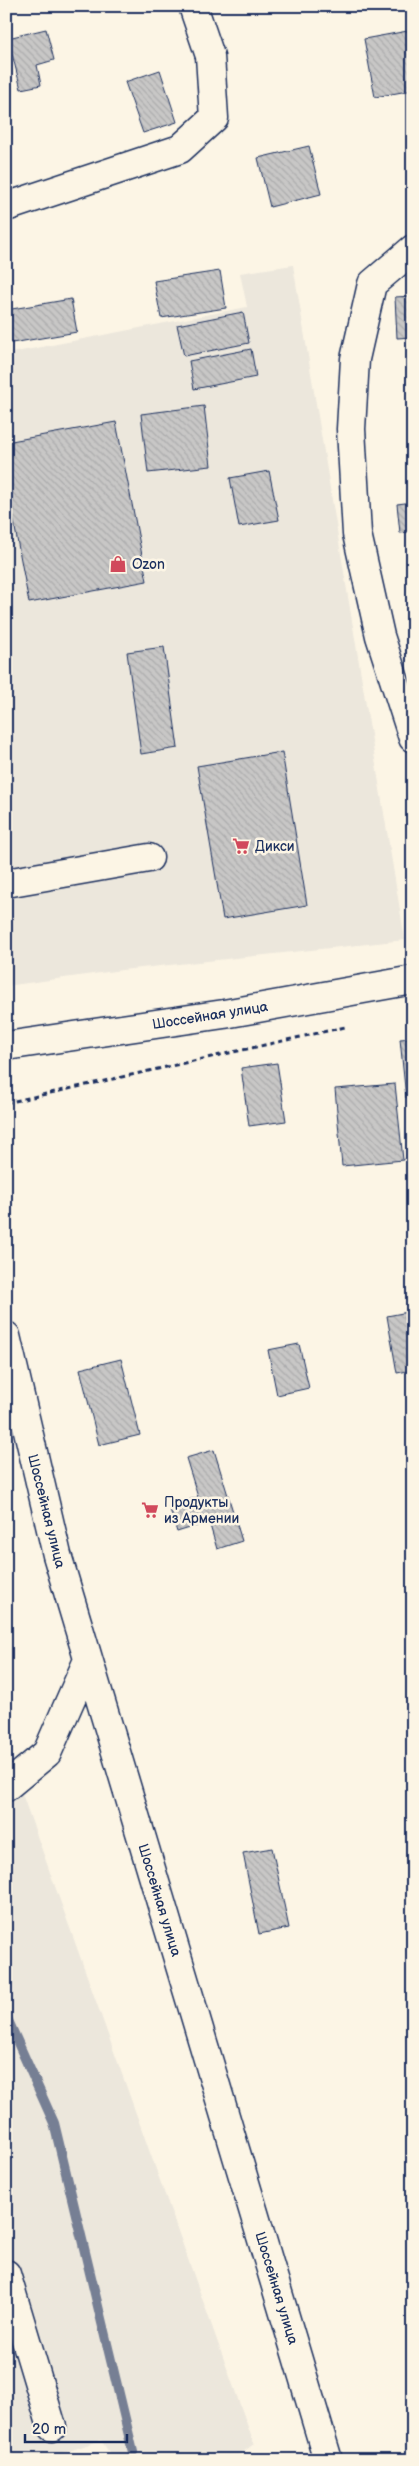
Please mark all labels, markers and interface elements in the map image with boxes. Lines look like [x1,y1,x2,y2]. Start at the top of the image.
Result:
shop icon: Ozon [108,554,128,574]
place label: Ozon [132,556,165,573]
supermarket icon: Дикси [231,836,251,856]
place label: Дикси [255,838,295,855]
street label: Шоссейная улица [151,998,270,1033]
street label: Шоссейная улица [24,1452,69,1571]
place label: Продукты из Армении [164,1494,239,1527]
supermarket icon: Продукты из Армении [140,1500,160,1520]
street label: Шоссейная улица [134,1842,185,1959]
street label: Шоссейная улица [251,2230,302,2347]
scale bar [25,2411,128,2443]
text: 20 m [32,2420,66,2439]

